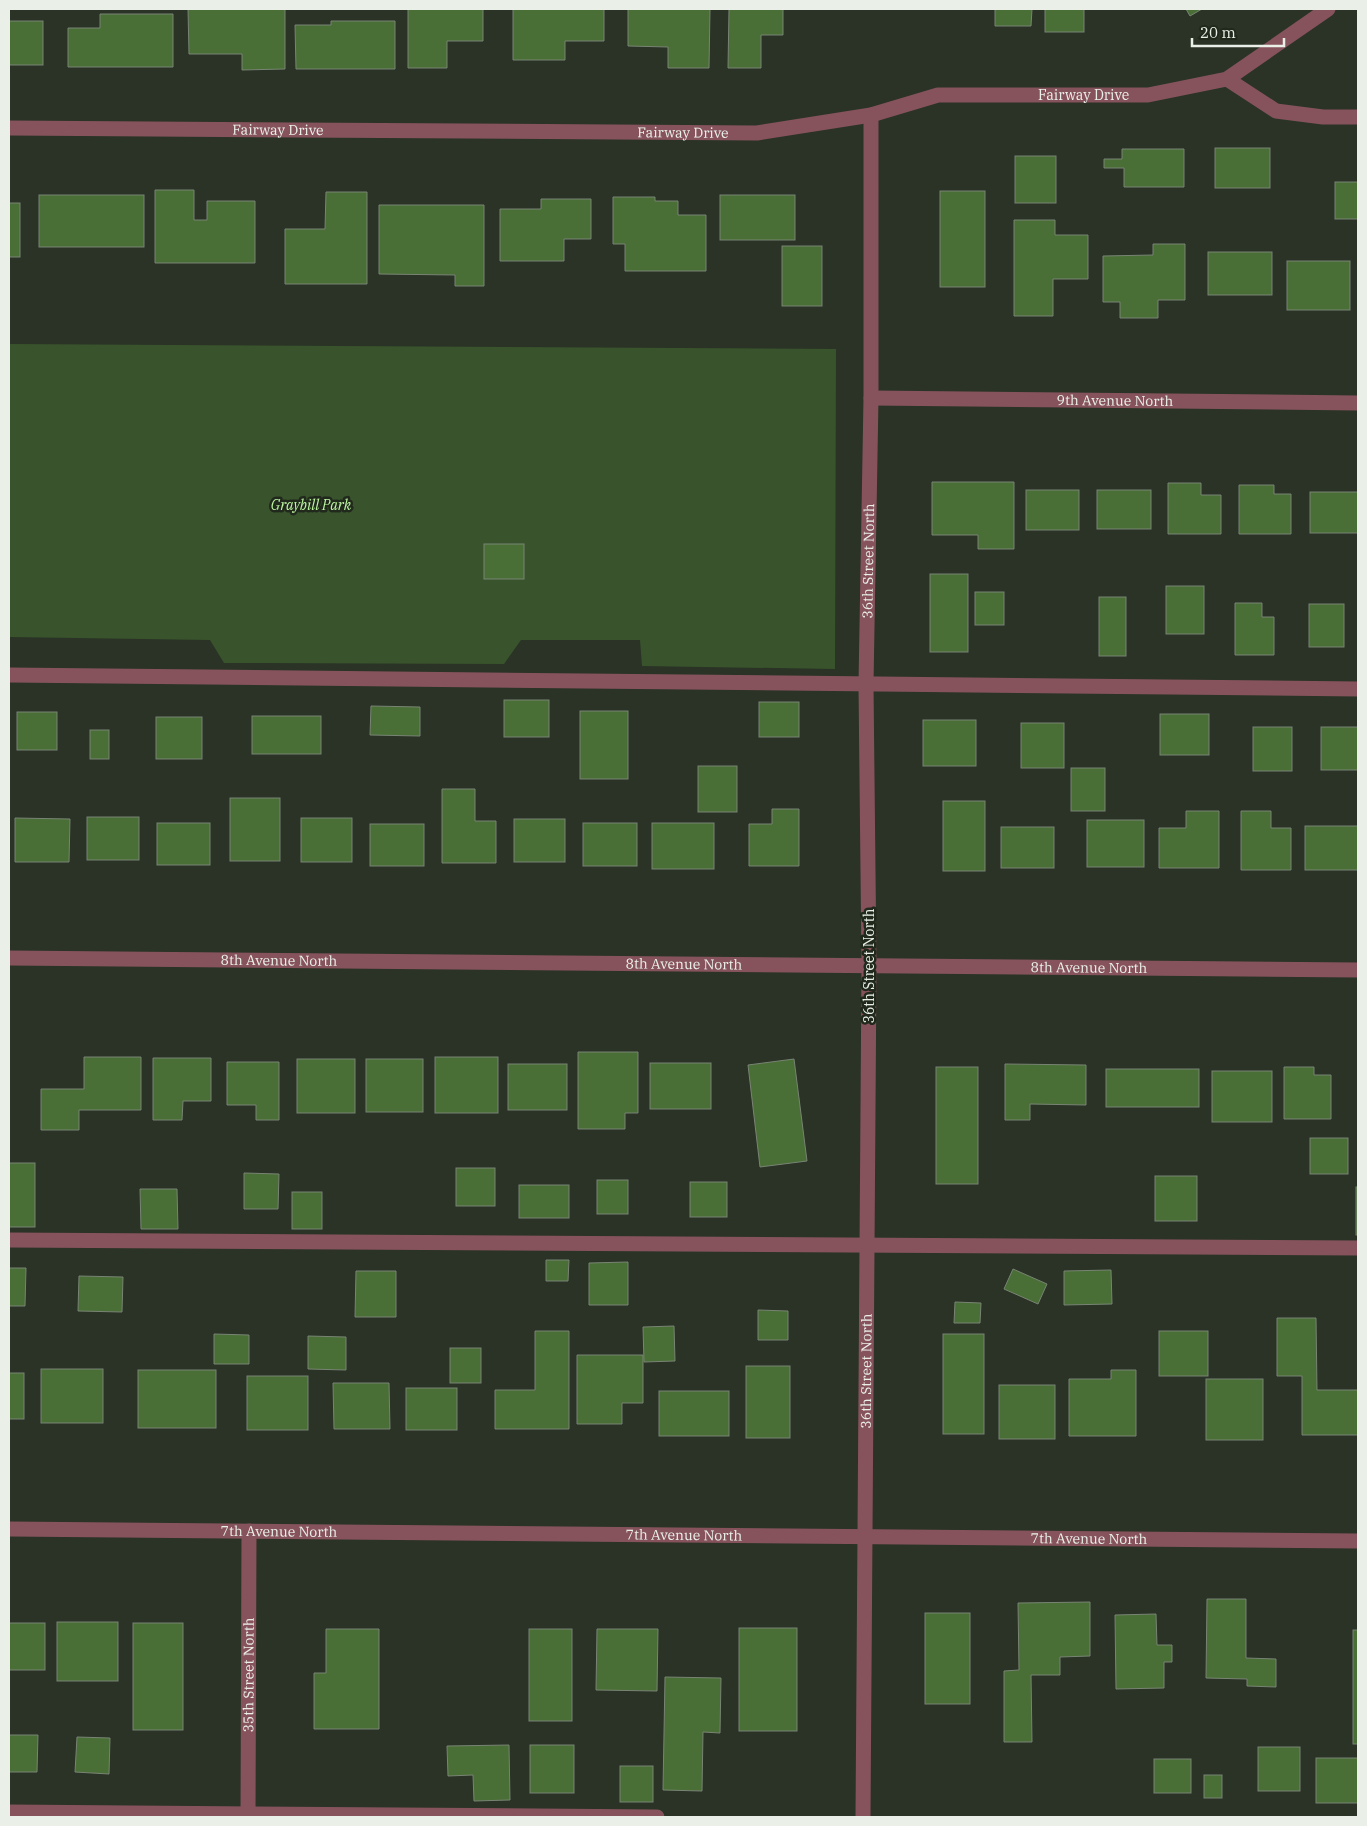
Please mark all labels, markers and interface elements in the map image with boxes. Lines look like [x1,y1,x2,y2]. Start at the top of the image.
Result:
scale bar [1192,15,1284,47]
text: 20 m [1200,23,1236,42]
street label: Fairway Drive [1038,86,1129,104]
street label: Fairway Drive [232,120,324,139]
street label: Fairway Drive [637,123,729,142]
street label: 9th Avenue North [1057,391,1174,410]
park label: Graybill Park [271,496,352,514]
street label: 36th Street North [858,503,878,619]
street label: 36th Street North [860,908,878,1024]
street label: 8th Avenue North [221,951,338,970]
street label: 8th Avenue North [626,954,743,974]
street label: 8th Avenue North [1031,958,1148,977]
street label: 36th Street North [857,1313,876,1429]
street label: 7th Avenue North [221,1522,338,1541]
street label: 7th Avenue North [626,1525,743,1545]
street label: 7th Avenue North [1031,1529,1148,1548]
street label: 35th Street North [239,1617,258,1733]

